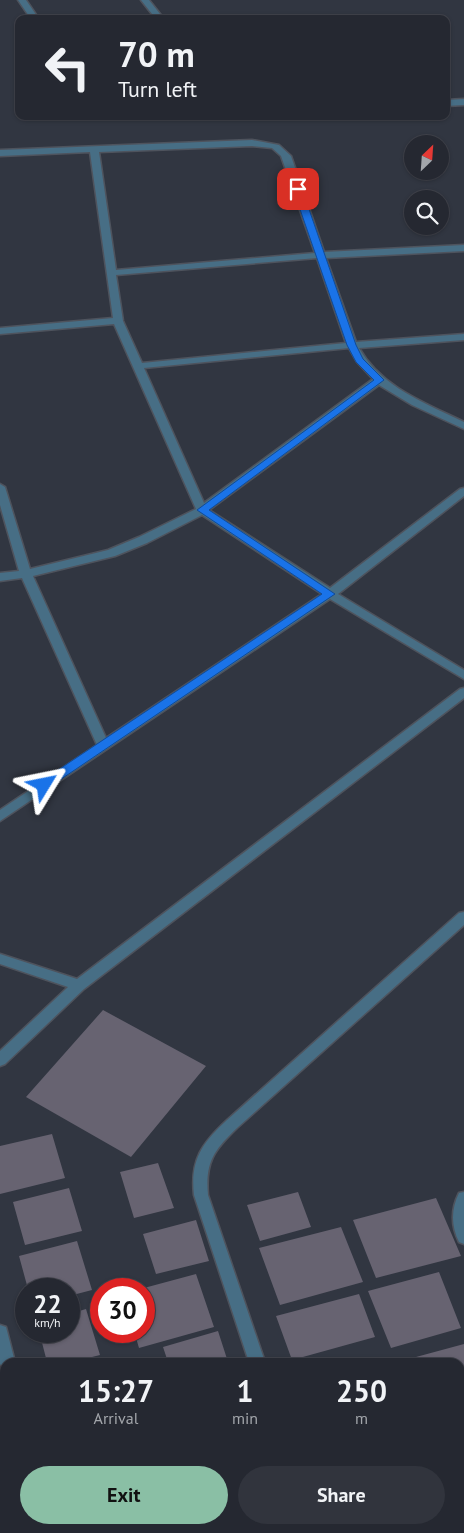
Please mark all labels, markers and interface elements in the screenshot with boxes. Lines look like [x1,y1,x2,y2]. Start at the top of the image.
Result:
text: 70 m [118,31,195,77]
icon: left [35,35,100,100]
text: Turn left [118,75,197,103]
north arrow [404,135,449,180]
map controls [404,135,449,235]
pin [277,168,319,210]
icon: arrive [284,175,312,203]
button: search [404,190,449,235]
position arrow [17,758,69,810]
speed limit sign: 30 [90,1278,155,1343]
text: 22 [33,1288,62,1320]
text: km/h [34,1315,61,1330]
text: 15:27 [78,1371,154,1410]
text: 1 [237,1371,254,1410]
text: 250 [336,1371,387,1410]
text: Arrival [94,1408,138,1428]
text: min [232,1408,258,1428]
text: m [355,1408,368,1428]
button: Exit [20,1466,228,1524]
button: Share [238,1466,445,1524]

